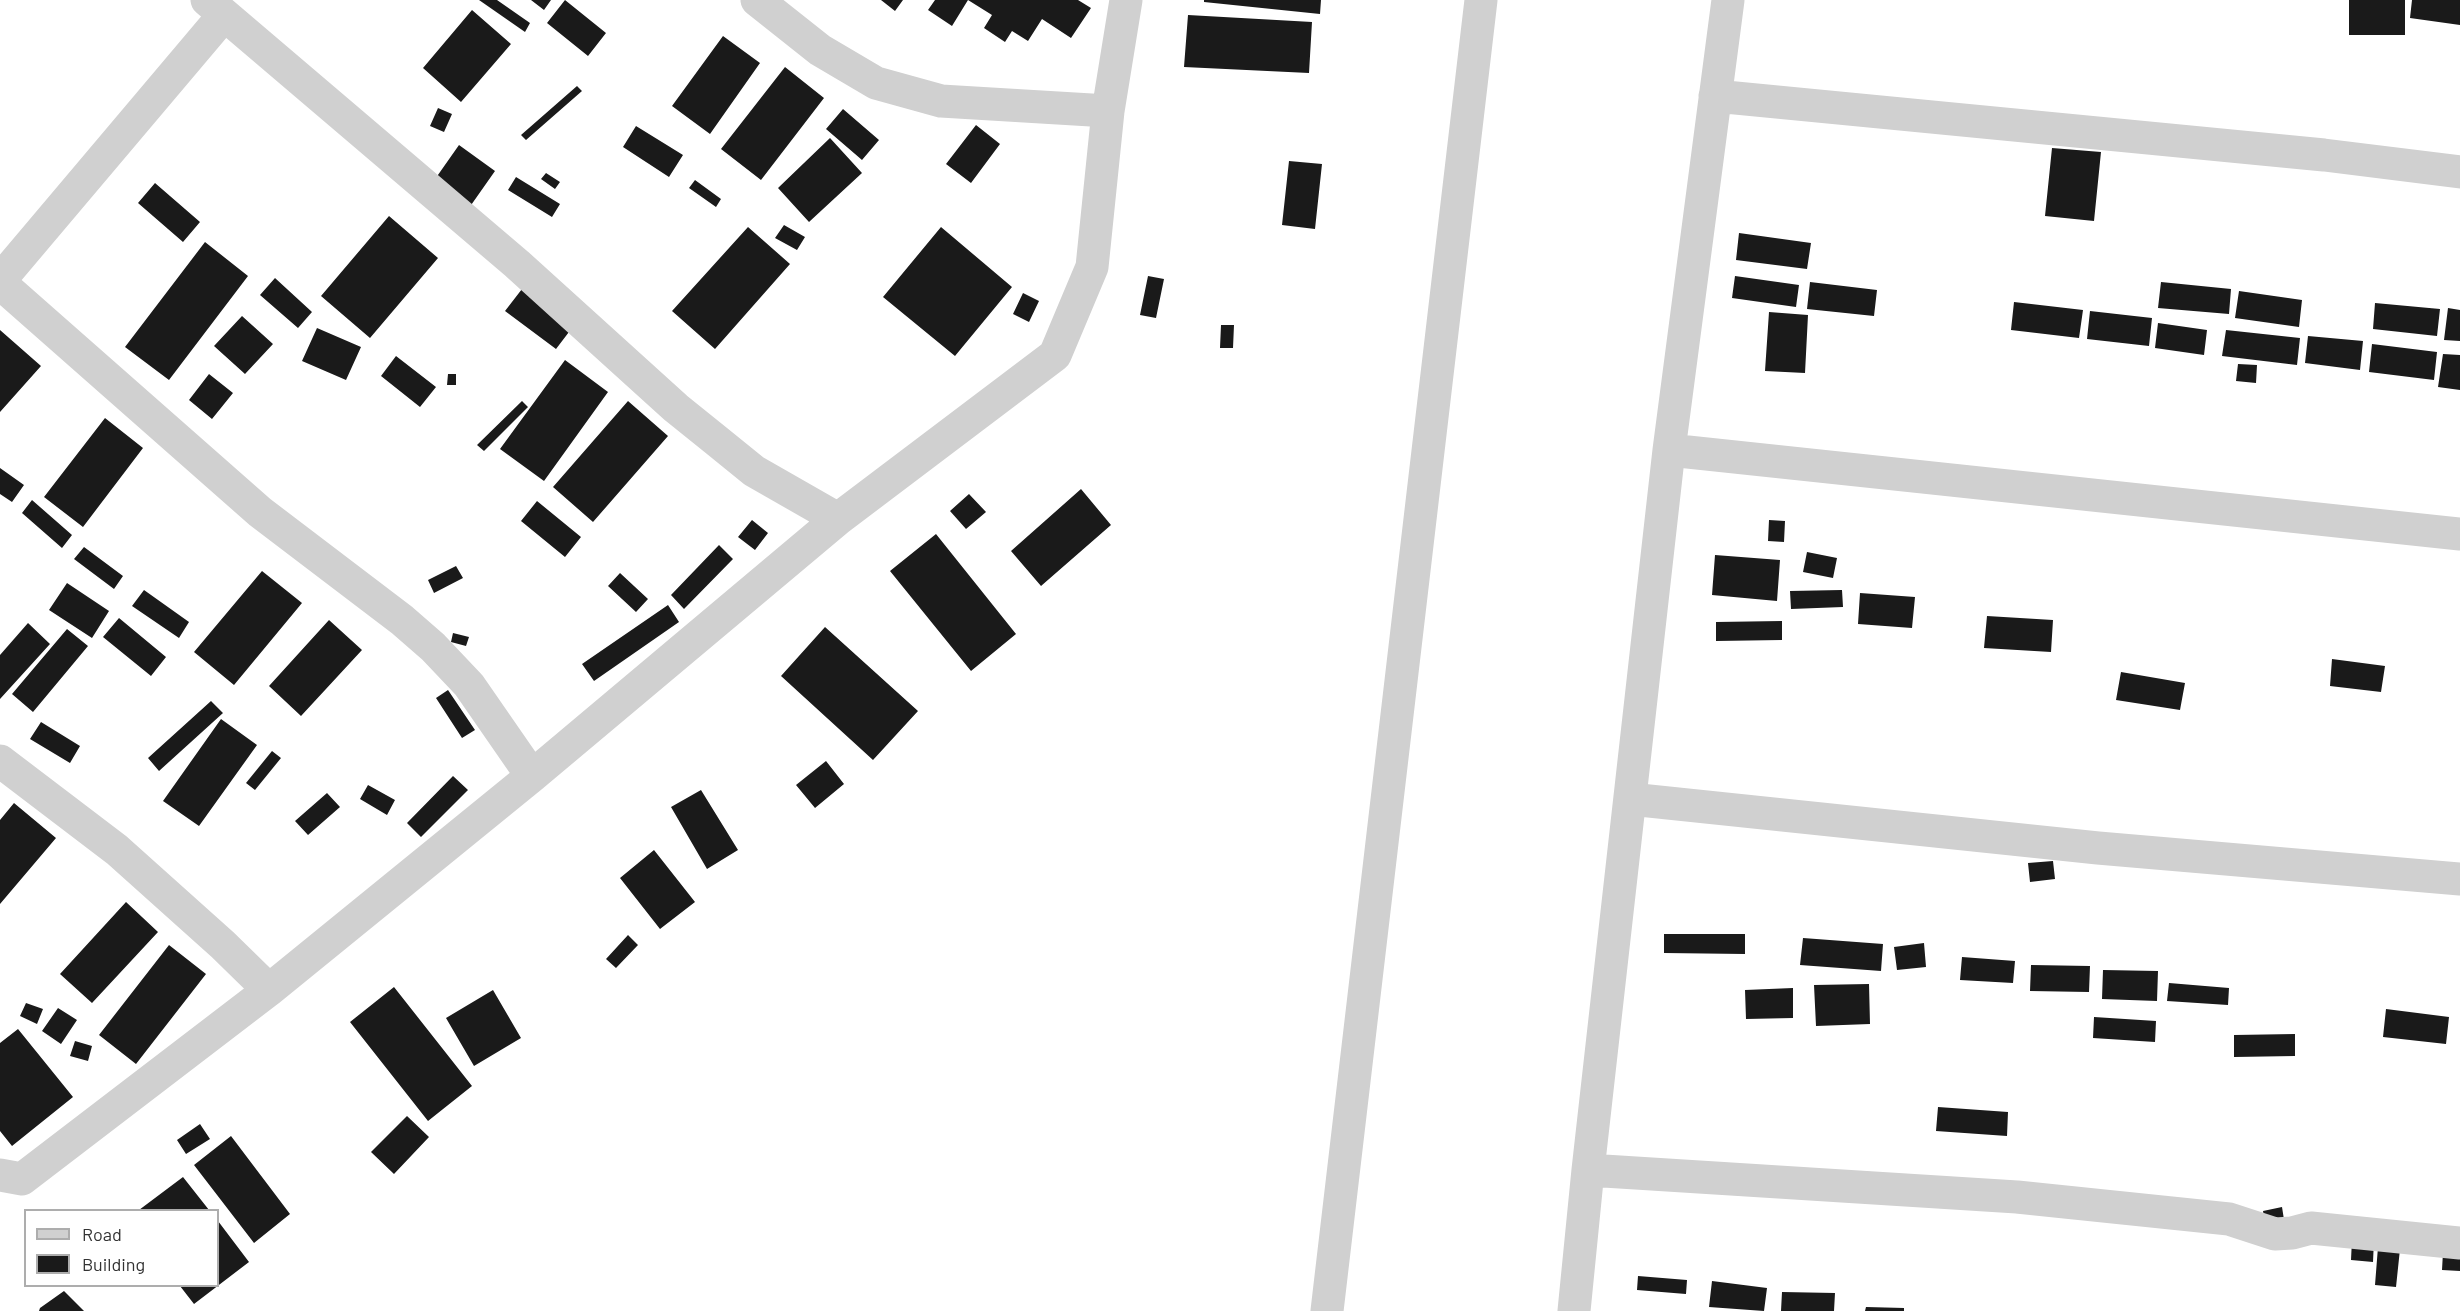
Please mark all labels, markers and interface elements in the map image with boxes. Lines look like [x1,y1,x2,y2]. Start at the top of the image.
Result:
legend [24,1209,219,1287]
text: Road [82,1223,122,1245]
text: Building [82,1253,145,1275]

